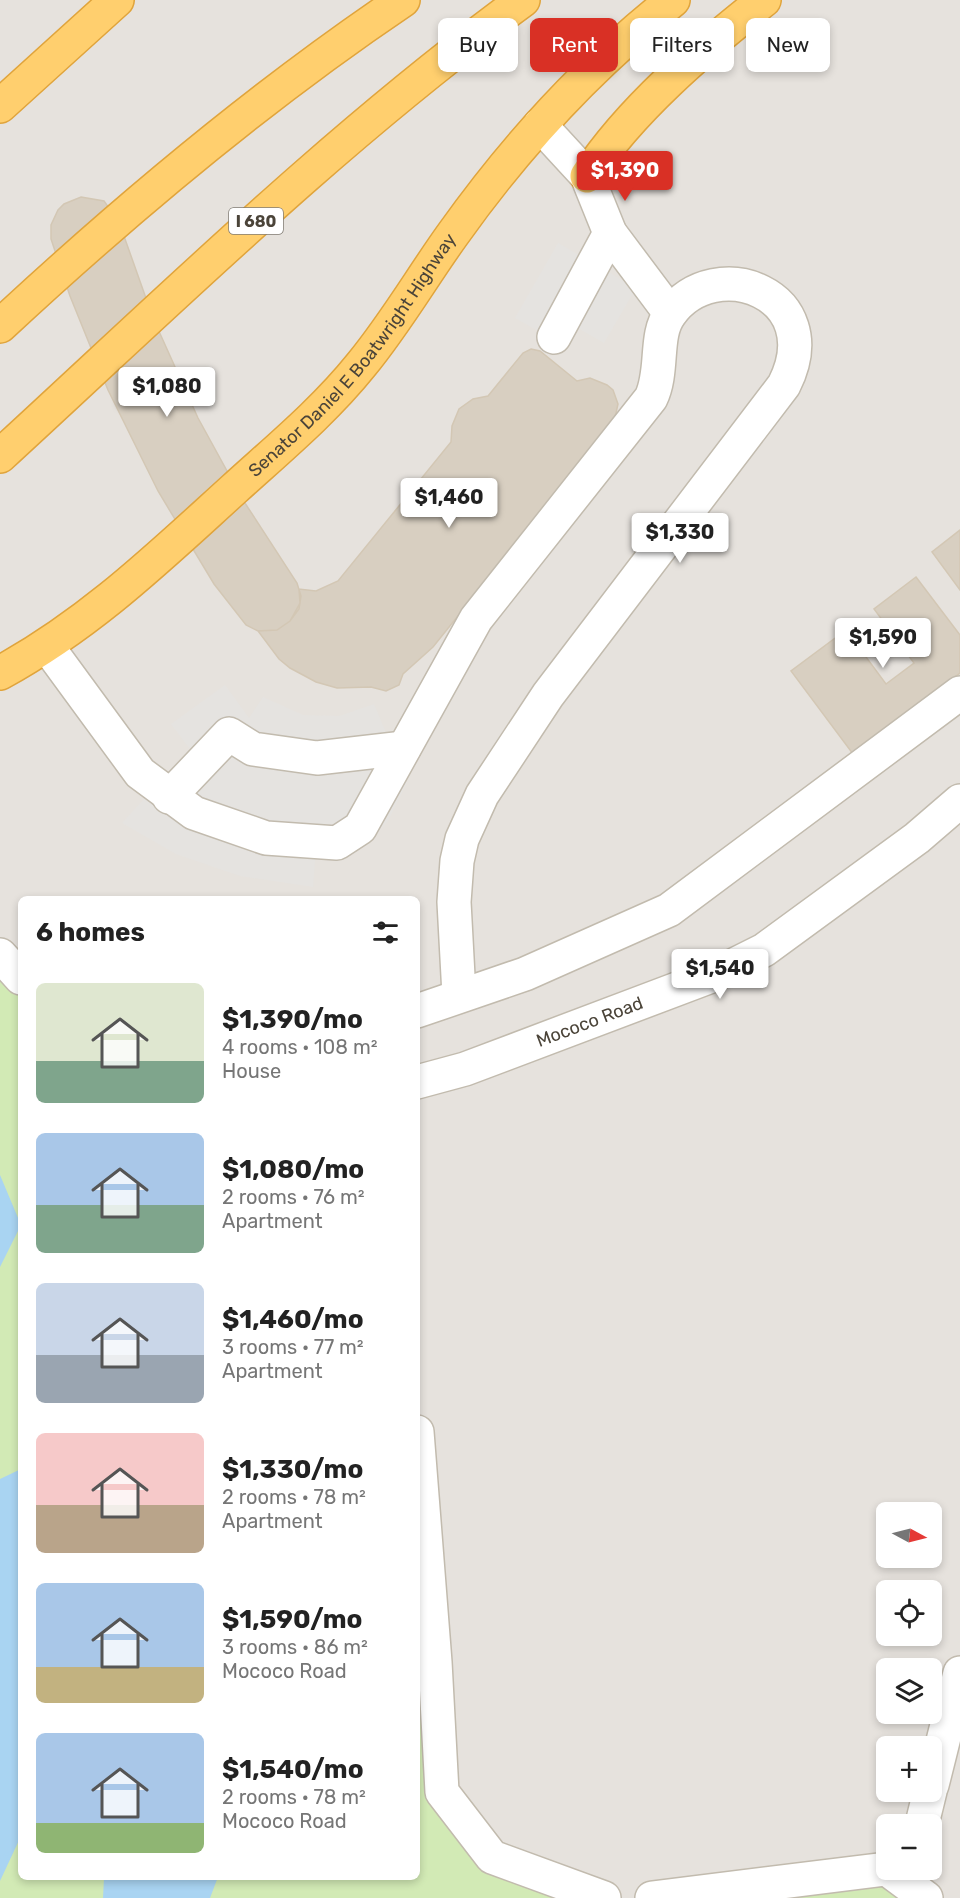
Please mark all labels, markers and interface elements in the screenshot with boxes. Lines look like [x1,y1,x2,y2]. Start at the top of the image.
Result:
chip: Buy [438,18,518,72]
chip: Rent [530,18,618,72]
chip: Filters [630,18,734,72]
chip: New [746,18,830,72]
pin: $1,390 [576,151,674,202]
text: $1,390 [591,158,659,182]
road number: I 680 [229,208,283,234]
street label: Senator Daniel E Boatwright Highway [244,229,461,482]
pin: $1,080 [118,367,216,418]
text: $1,080 [132,374,202,398]
pin: $1,460 [400,478,498,529]
text: $1,460 [415,485,484,509]
pin: $1,330 [631,513,729,564]
text: $1,330 [646,520,714,544]
pin: $1,590 [834,618,932,669]
text: $1,590 [849,625,917,649]
icon: filters [369,916,402,949]
text: 6 homes [36,917,145,948]
pin: $1,540 [671,949,769,1000]
text: $1,540 [685,956,755,980]
street label: Mococo Road [533,992,646,1052]
text: $1,390/mo [222,1004,363,1035]
icon: home [84,1007,156,1079]
text: 4 rooms · 108 m² [222,1035,378,1059]
text: House [222,1059,281,1083]
text: $1,080/mo [222,1154,364,1185]
icon: home [84,1157,156,1229]
text: 2 rooms · 76 m² [222,1185,365,1209]
text: Apartment [222,1209,323,1233]
text: $1,460/mo [222,1304,364,1335]
icon: home [84,1307,156,1379]
text: 3 rooms · 77 m² [222,1335,364,1359]
text: Apartment [222,1359,323,1383]
text: $1,330/mo [222,1454,363,1485]
icon: home [84,1457,156,1529]
text: 2 rooms · 78 m² [222,1485,366,1509]
north arrow [876,1502,942,1568]
map controls [876,1502,942,1880]
text: Apartment [222,1509,323,1533]
button: locate [876,1580,942,1646]
text: $1,590/mo [222,1604,363,1635]
icon: home [84,1607,156,1679]
text: 3 rooms · 86 m² [222,1635,368,1659]
button: layers [876,1658,942,1724]
text: Mococo Road [222,1659,347,1683]
button: + [876,1736,942,1802]
text: $1,540/mo [222,1754,364,1785]
icon: home [84,1757,156,1829]
text: 2 rooms · 78 m² [222,1785,366,1809]
text: Mococo Road [222,1809,347,1833]
button: − [876,1814,942,1880]

